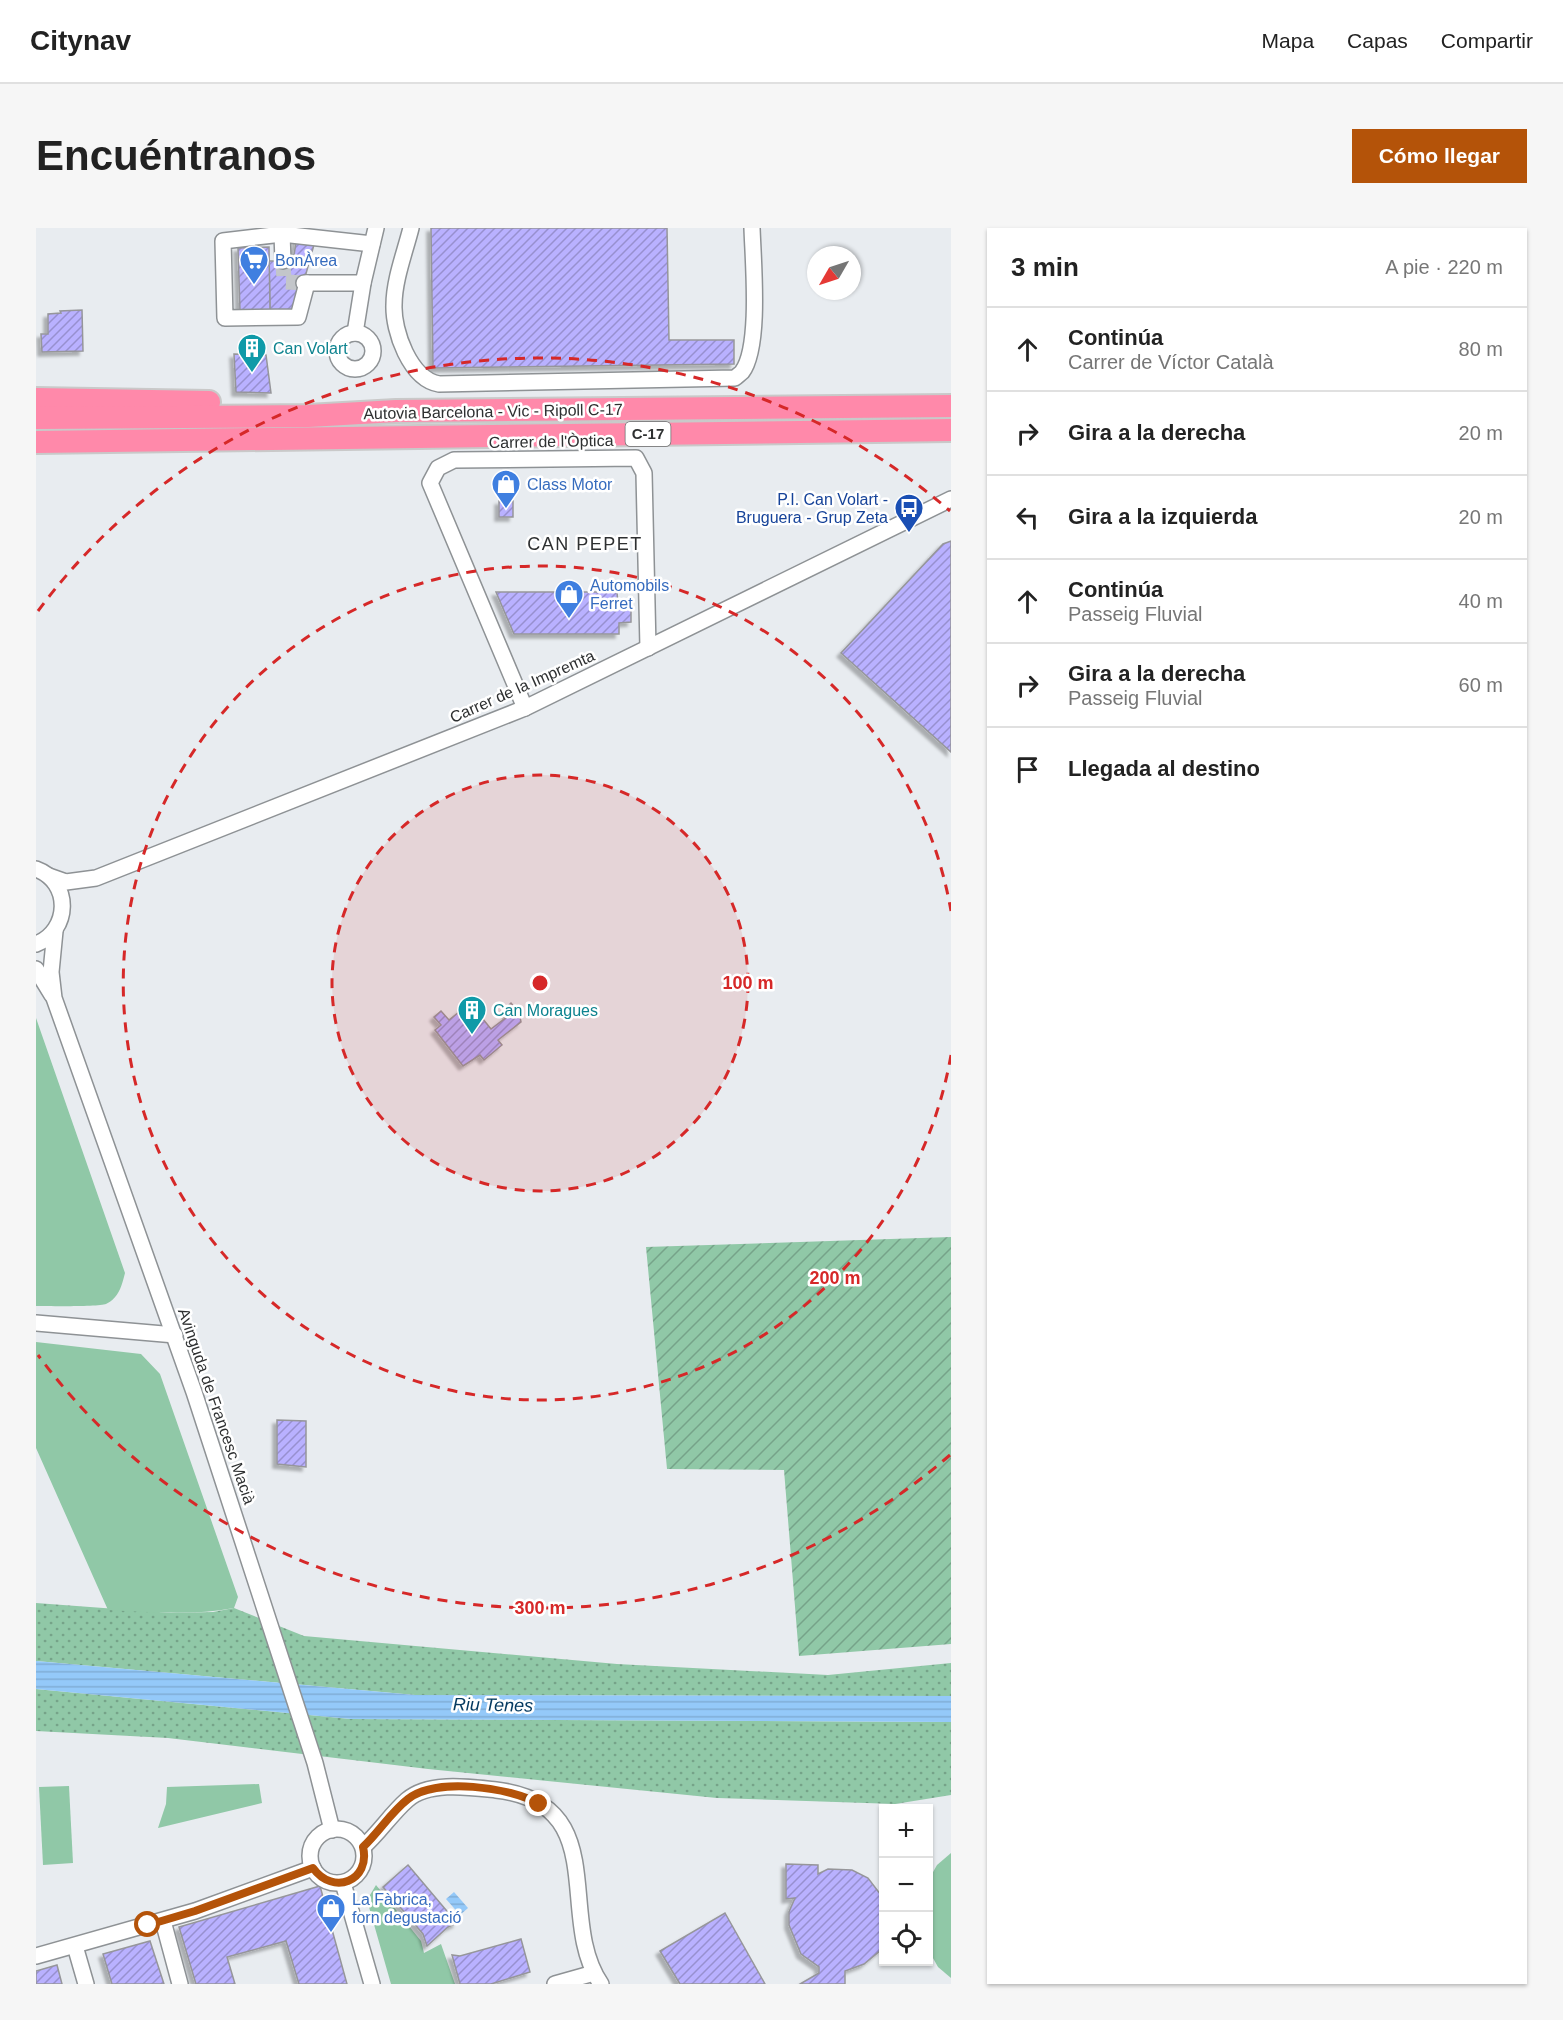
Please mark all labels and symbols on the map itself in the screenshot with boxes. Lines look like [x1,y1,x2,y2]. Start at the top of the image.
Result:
supermarket icon: BonÀrea [238,244,270,286]
north arrow [807,246,861,300]
place label: BonÀrea [275,251,337,269]
building icon: Can Volart [236,332,268,374]
place label: Can Volart [273,340,348,357]
street label: Autovia Barcelona - Vic - Ripoll C-17 [363,401,623,422]
road number: C-17 [626,422,670,446]
street label: Carrer de l'Òptica [488,431,614,451]
shop icon: Class Motor [490,468,522,510]
place label: Class Motor [527,476,613,493]
place label: P.I. Can Volart - Bruguera - Grup Zeta [736,491,888,526]
bus stop icon: P.I. Can Volart - Bruguera - Grup Zeta [893,492,925,534]
district label: CAN PEPET [527,534,643,554]
place label: Automobils Ferret [590,577,669,612]
shop icon: Automobils Ferret [553,578,585,620]
street label: Carrer de la Impremta [447,647,597,726]
centre of rings [530,973,550,993]
text: 100 m [722,973,774,993]
building icon: Can Moragues [456,994,488,1036]
place label: Can Moragues [493,1002,598,1019]
text: 200 m [809,1268,861,1288]
street label: Avinguda de Francesc Macià [175,1306,258,1506]
text: 300 m [514,1598,566,1618]
water label: Riu Tenes [453,1694,533,1716]
route end [525,1790,551,1816]
place label: La Fàbrica, forn degustació [352,1891,462,1926]
shop icon: La Fàbrica, forn degustació [315,1892,347,1934]
route start [134,1911,160,1937]

